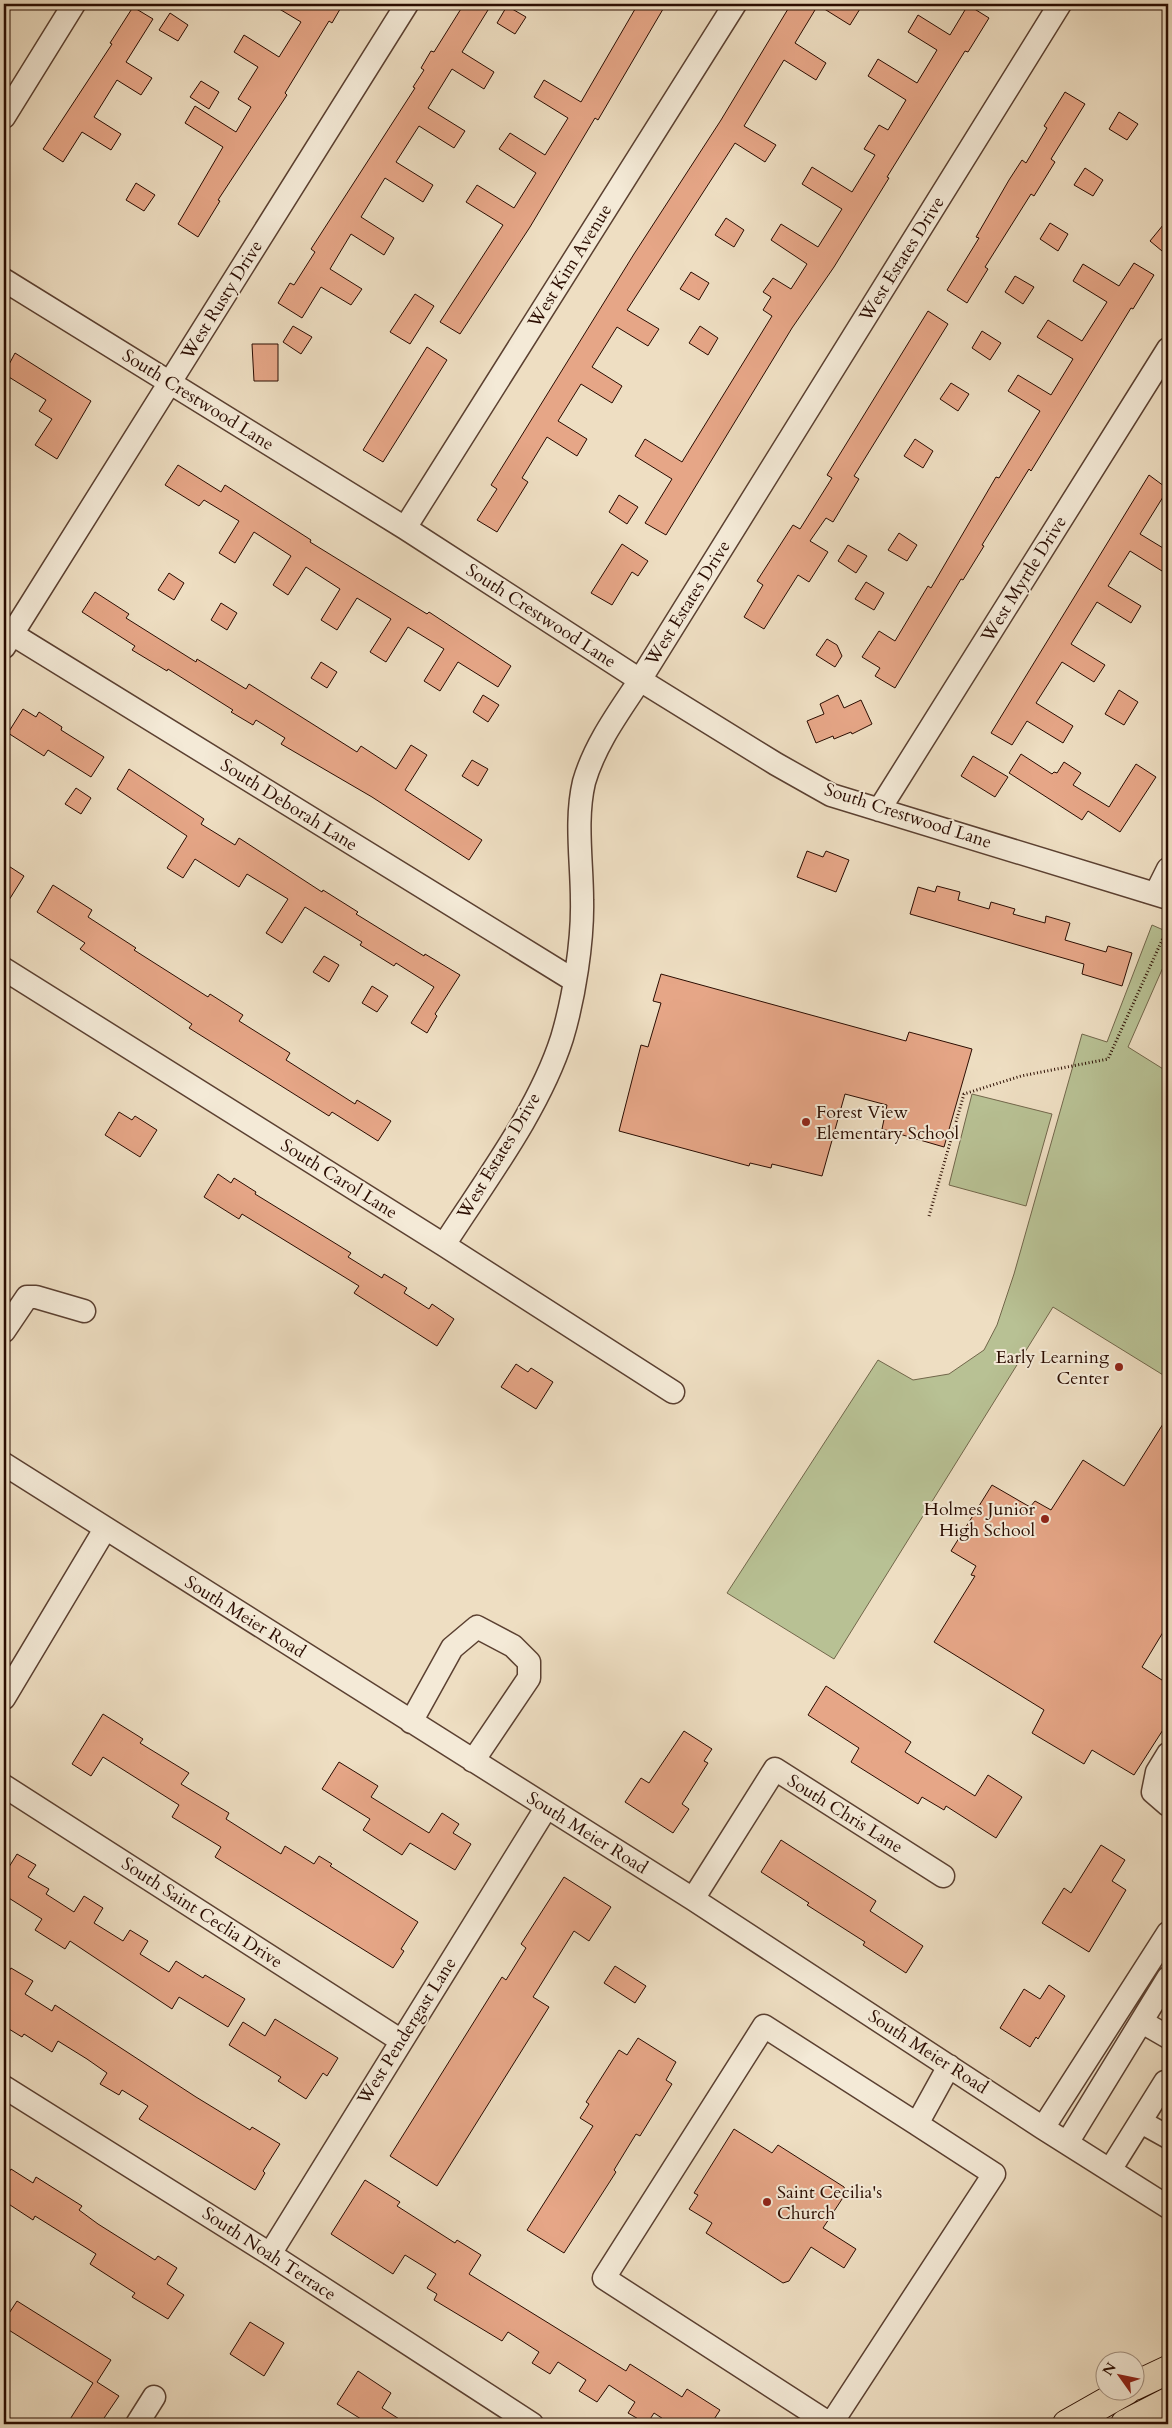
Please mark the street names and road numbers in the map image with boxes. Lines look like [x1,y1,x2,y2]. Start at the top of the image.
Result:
street label: West Estates Drive [853,192,951,327]
street label: West Kim Avenue [521,199,618,333]
street label: West Rusty Drive [175,235,269,365]
street label: South Crestwood Lane [117,343,279,457]
street label: West Myrtle Drive [975,511,1073,648]
street label: West Estates Drive [639,536,737,671]
street label: South Crestwood Lane [461,558,621,674]
street label: South Deborah Lane [216,753,362,857]
street label: South Crestwood Lane [821,777,995,855]
street label: West Estates Drive [451,1088,547,1225]
street label: South Carol Lane [276,1133,402,1225]
street label: South Meier Road [180,1570,311,1664]
street label: South Chris Lane [782,1768,908,1860]
street label: South Meier Road [522,1786,653,1880]
street label: South Saint Ceclia Drive [117,1851,287,1975]
street label: West Pendergast Lane [351,1953,462,2110]
street label: South Meier Road [863,2004,993,2100]
street label: South Noah Terrace [197,2201,341,2307]

